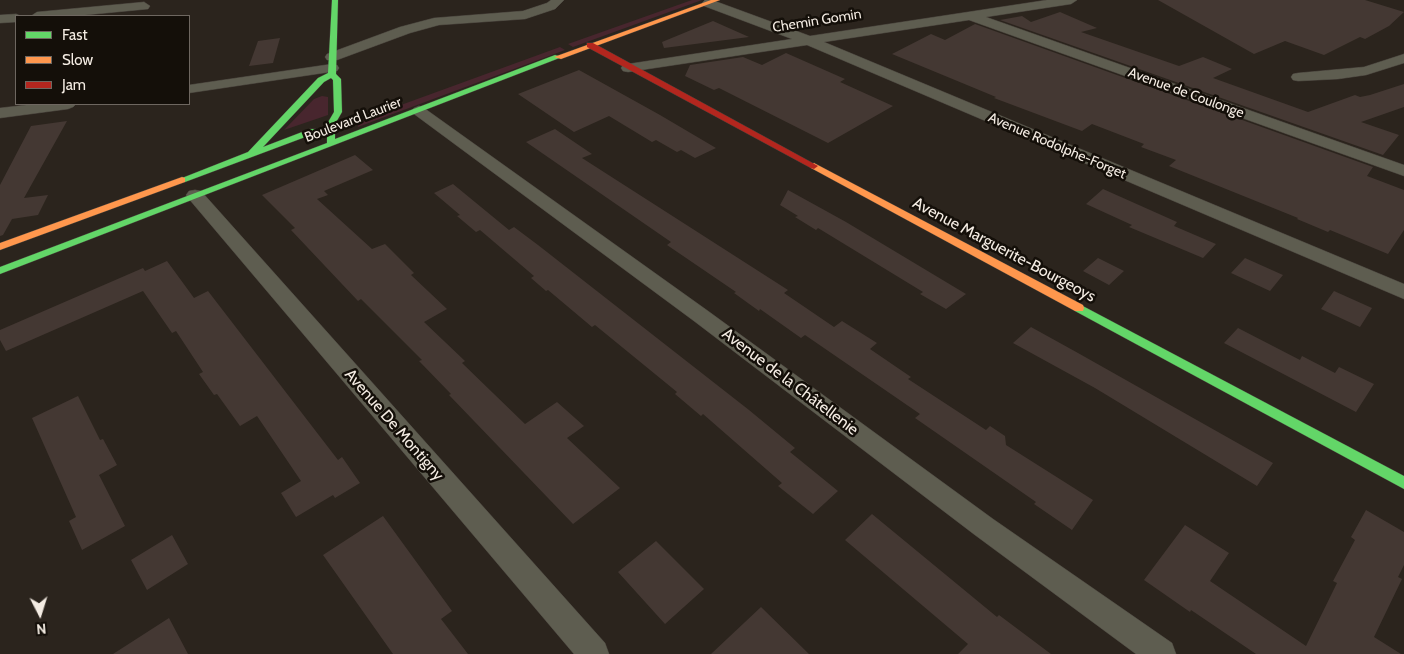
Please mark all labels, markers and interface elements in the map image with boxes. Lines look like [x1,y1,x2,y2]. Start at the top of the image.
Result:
street label: Chemin Gomin [771,6,863,36]
legend [15,15,190,105]
text: Fast [62,26,87,44]
text: Slow [62,51,93,69]
street label: Avenue de Coulonge [1126,64,1246,122]
text: Jam [62,76,86,94]
street label: Boulevard Laurier [302,94,404,146]
street label: Avenue Rodolphe-Forget [985,109,1129,183]
street label: Avenue Marguerite-Bourgeoys [909,194,1099,306]
street label: Avenue de la Châtellenie [718,324,862,440]
street label: Avenue De Montigny [340,365,448,485]
north arrow [15,589,65,639]
text: N [36,620,47,638]

